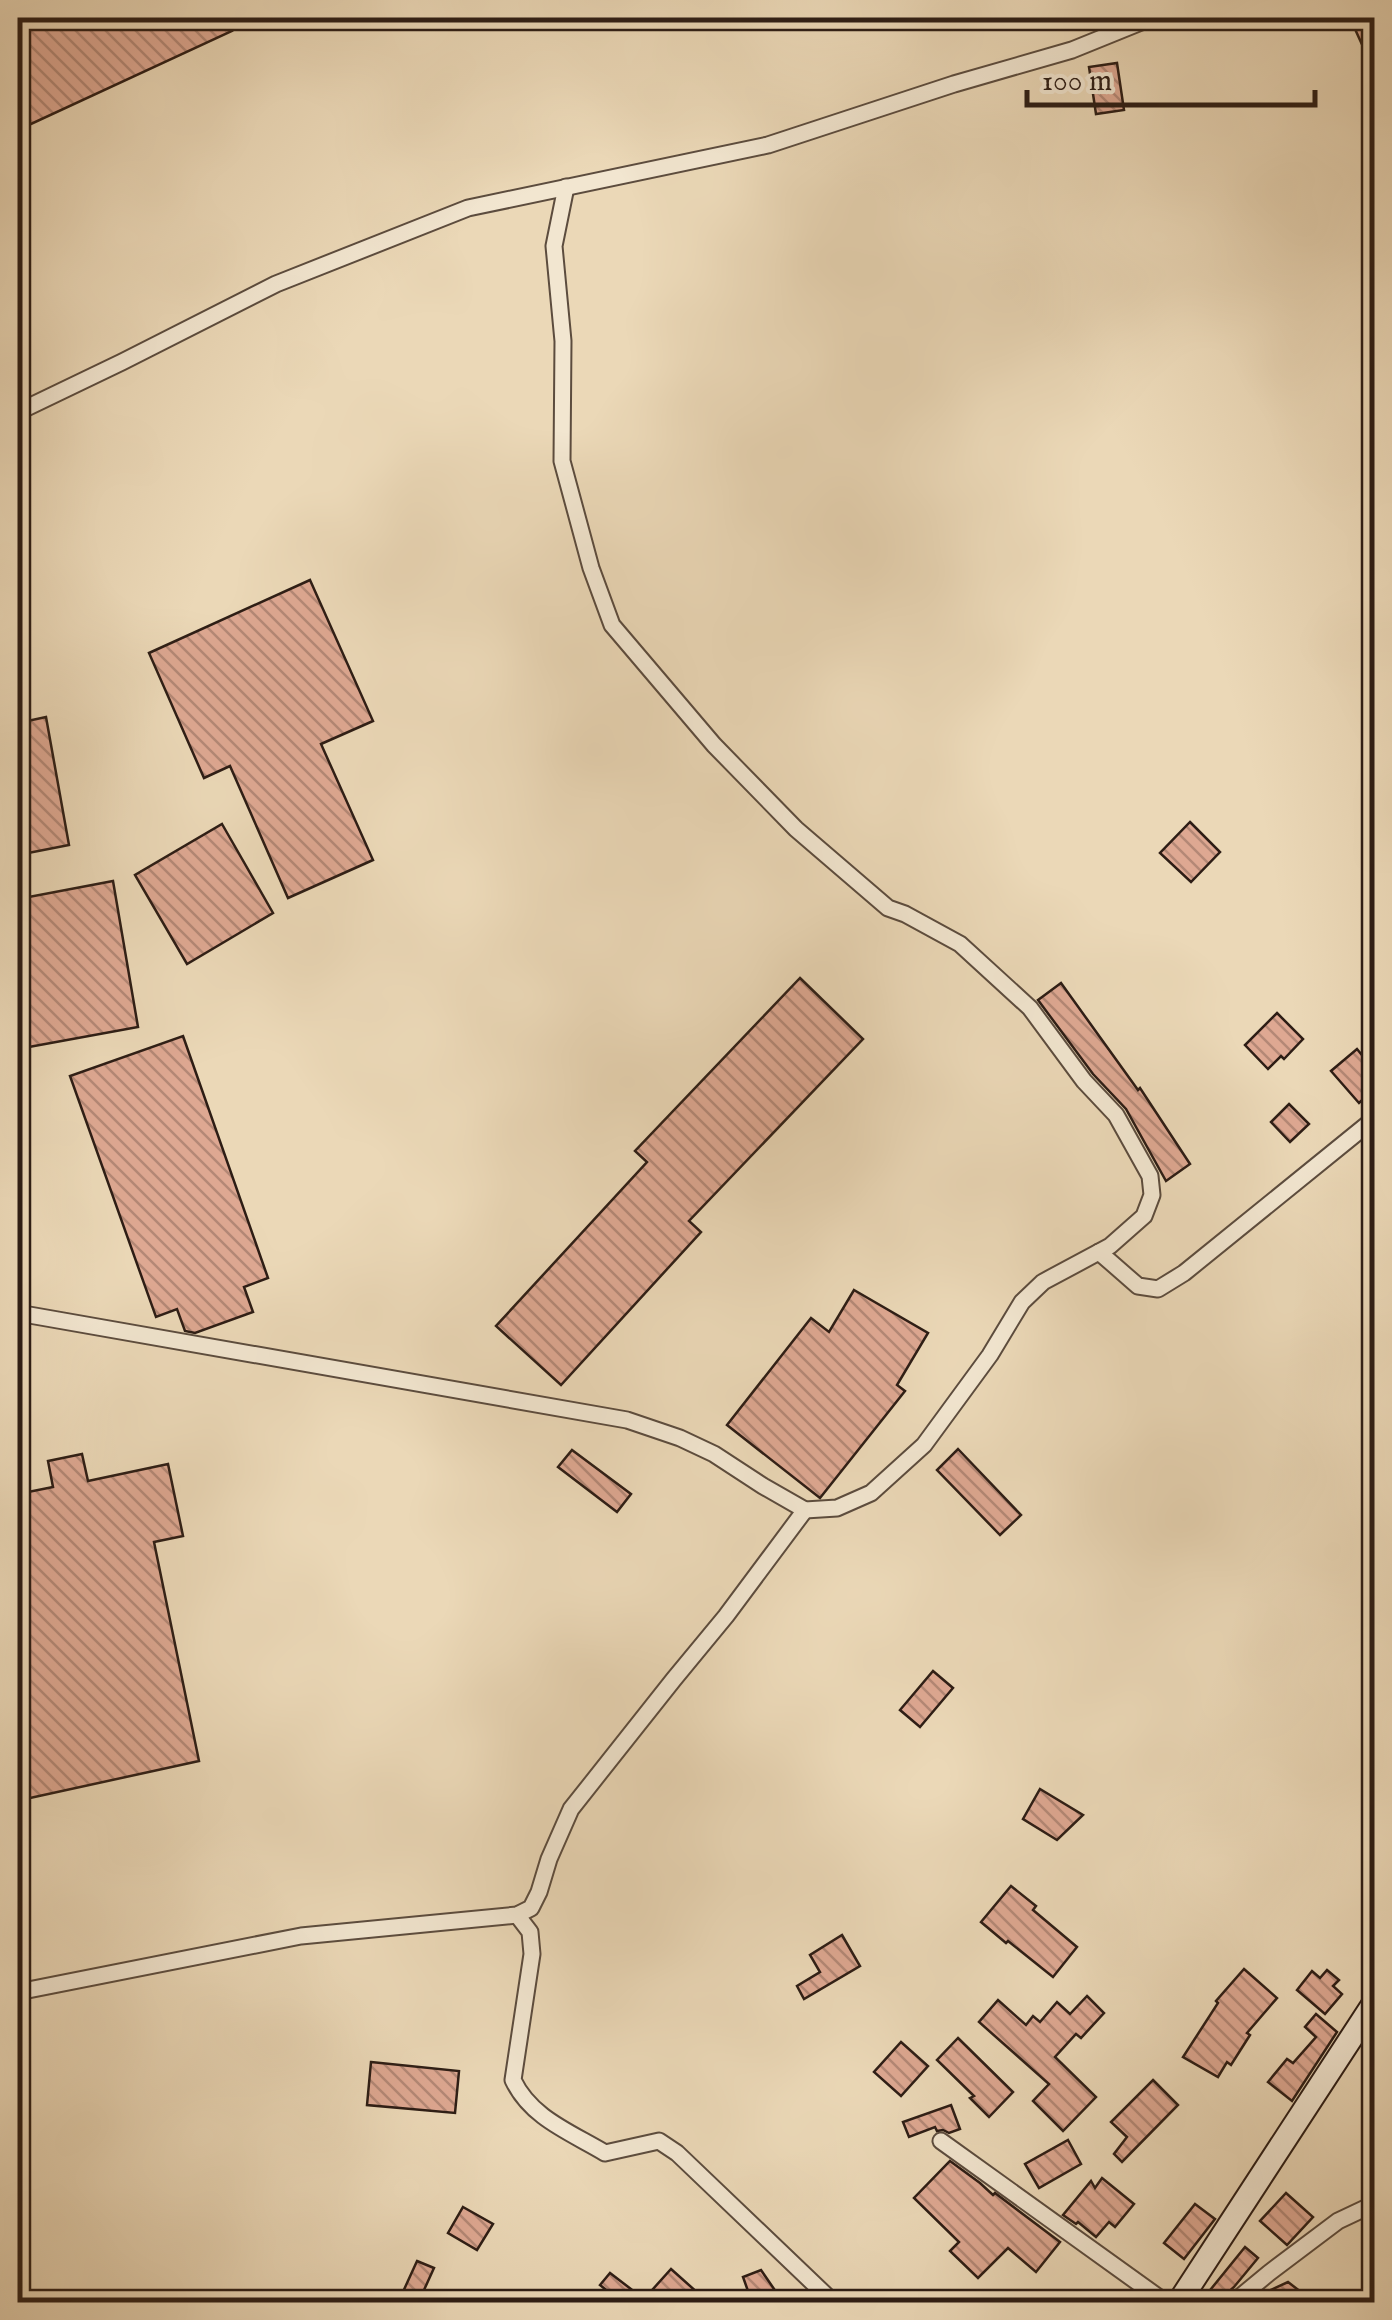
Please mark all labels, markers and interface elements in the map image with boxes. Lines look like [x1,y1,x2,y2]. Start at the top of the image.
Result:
scale bar [1027,45,1314,107]
text: 100 m [1042,63,1112,101]

